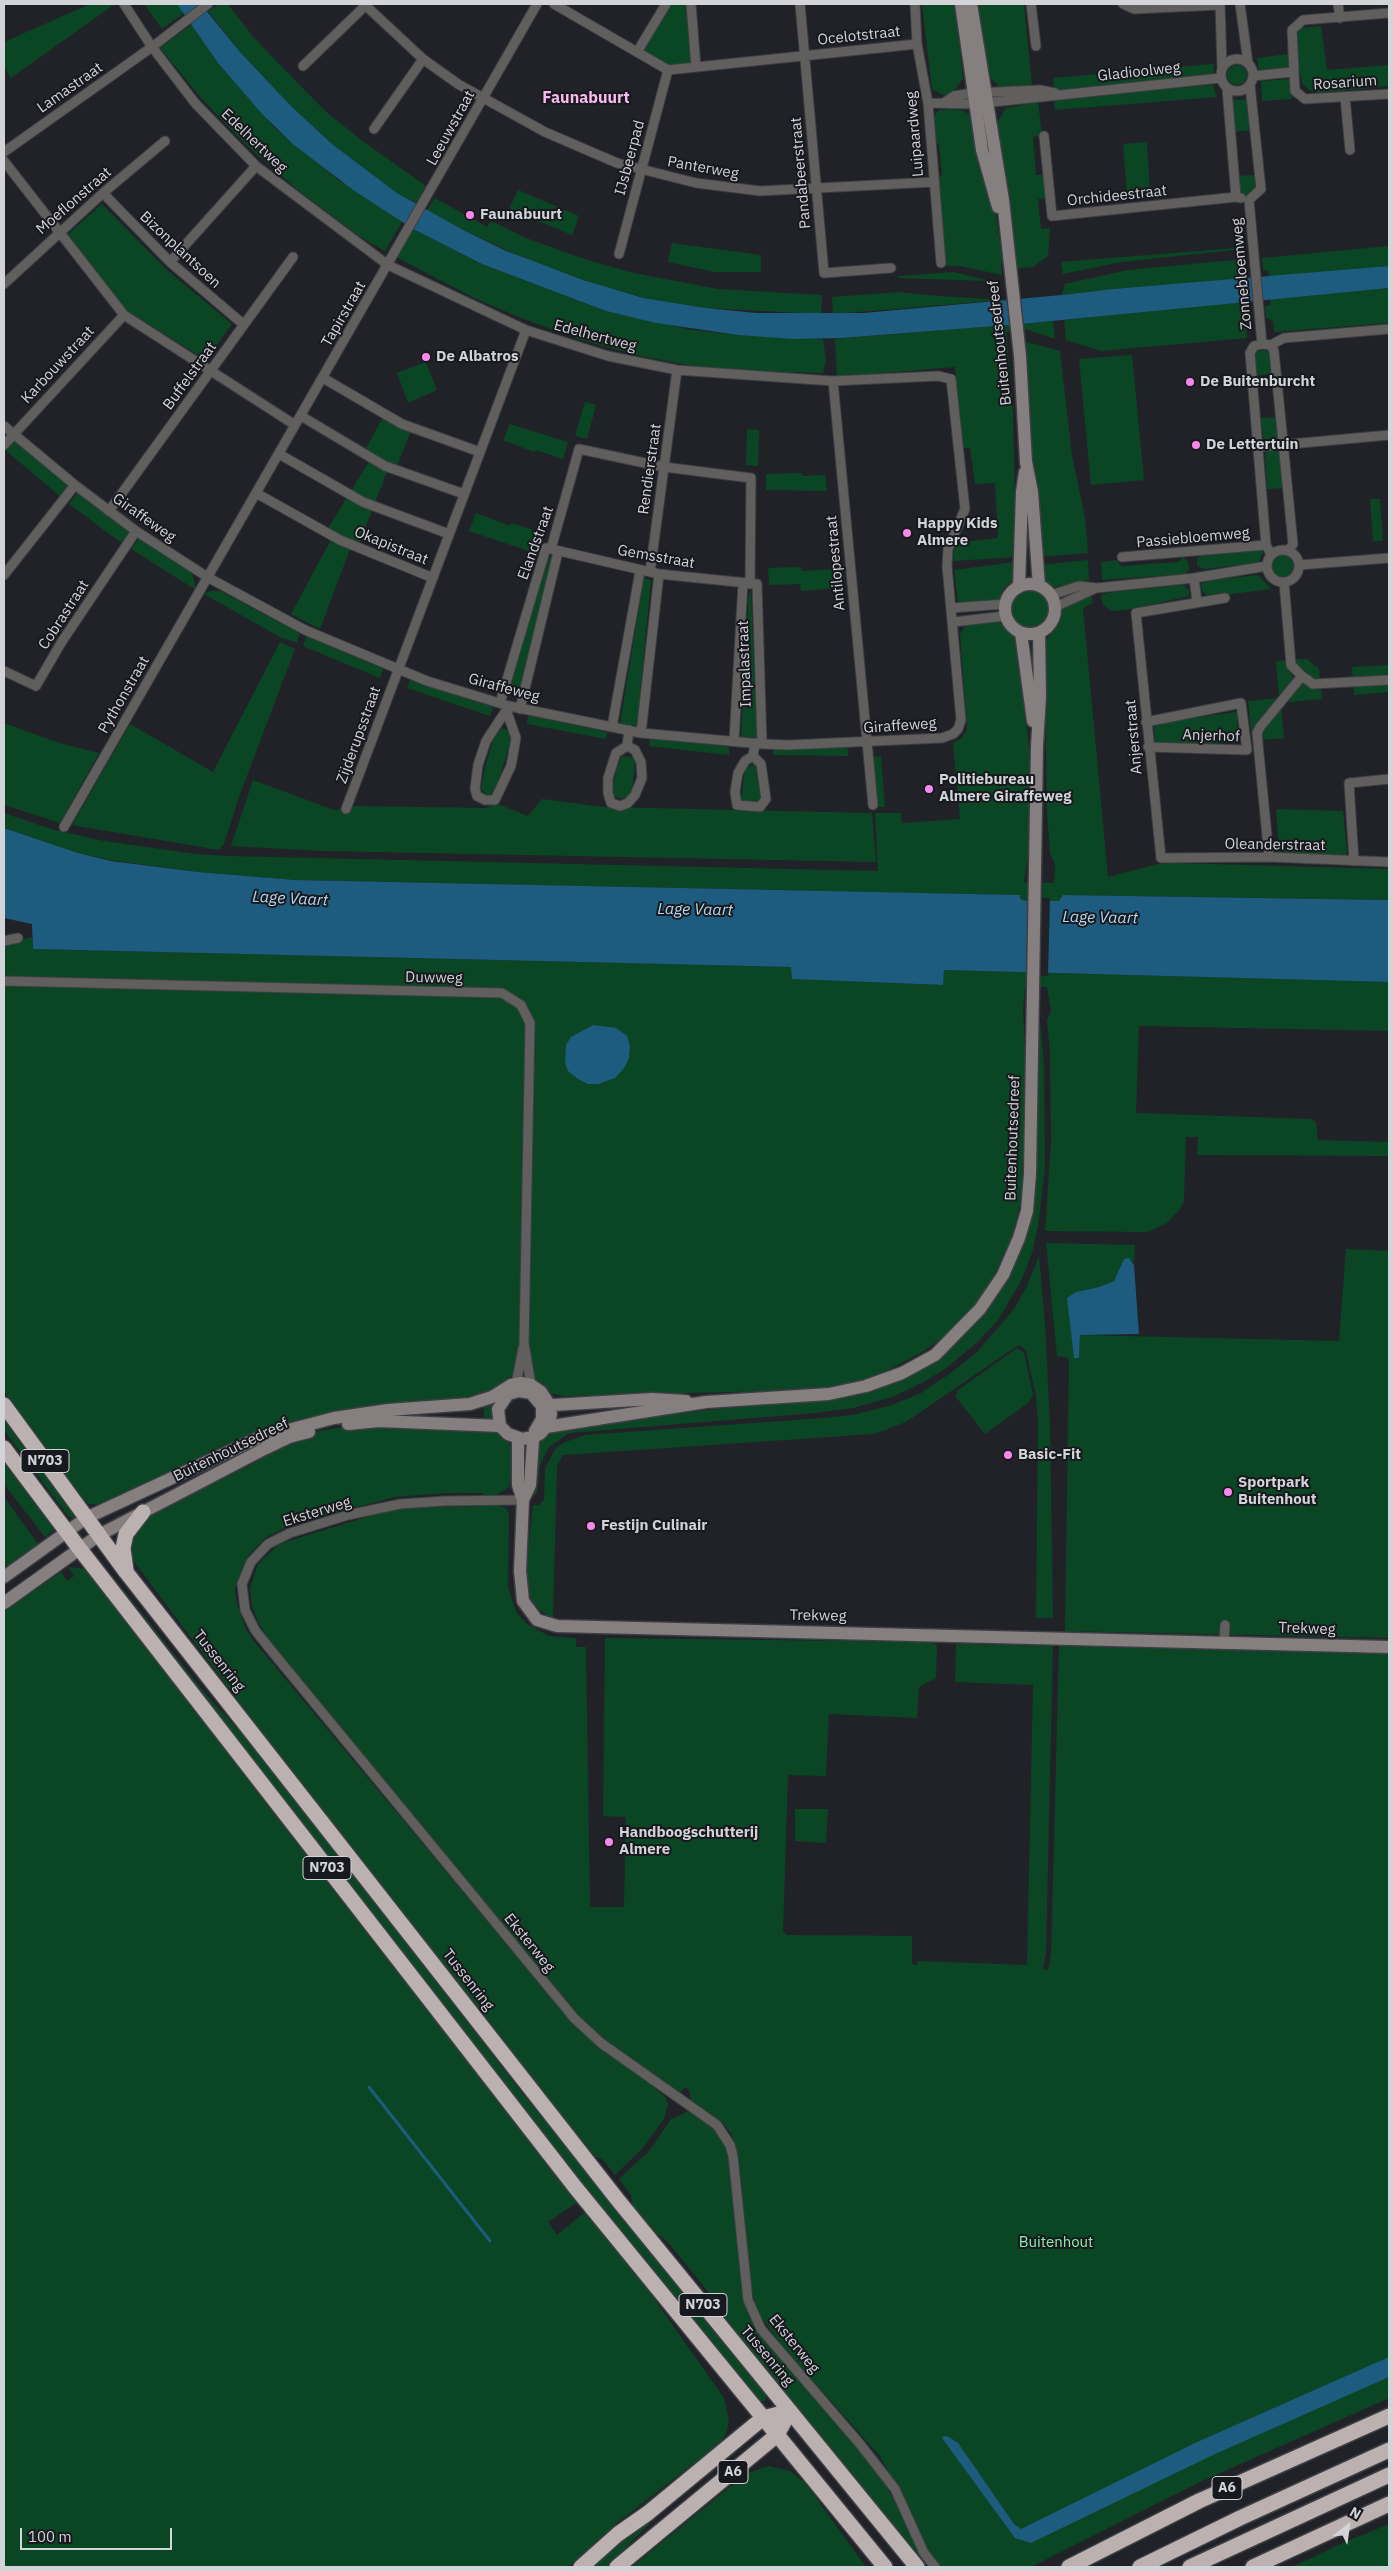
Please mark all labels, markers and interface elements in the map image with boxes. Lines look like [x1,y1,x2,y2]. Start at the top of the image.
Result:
street label: Ocelotstraat [817,23,901,49]
street label: Lamastraat [34,59,106,117]
street label: Gladioolweg [1097,59,1181,85]
street label: Rosarium [1312,72,1378,94]
street label: Leeuwstraat [423,87,479,169]
district label: Faunabuurt [542,88,630,108]
street label: Luipaardweg [902,90,928,178]
street label: Edelhertweg [217,105,291,177]
street label: Pandabeerstraat [787,116,815,230]
street label: IJsbeerpad [611,118,649,198]
street label: Panterweg [666,153,740,183]
street label: Moeflonstraat [33,163,115,239]
street label: Orchideestraat [1066,182,1168,210]
place label: Faunabuurt [480,206,562,224]
street label: Bizonplantsoen [136,208,224,292]
marker: Faunabuurt [464,209,476,221]
street label: Zonnebloemweg [1228,217,1256,331]
street label: Tapirstraat [318,278,370,350]
street label: Buitenhoutsedreef [984,280,1016,406]
street label: Edelhertweg [552,316,638,356]
street label: Karbouwstraat [18,323,98,407]
street label: Buffelstraat [159,339,221,413]
place label: De Albatros [436,348,519,366]
marker: De Albatros [420,351,432,363]
place label: De Buitenburcht [1200,373,1315,391]
marker: De Buitenburcht [1184,376,1196,388]
street label: Rendierstraat [635,422,665,516]
place label: De Lettertuin [1206,436,1298,454]
marker: De Lettertuin [1190,439,1202,451]
street label: Giraffeweg [109,490,179,546]
street label: Elandstraat [514,504,558,582]
street label: Antilopestraat [823,515,849,611]
place label: Happy Kids Almere [917,515,997,550]
street label: Okapistraat [351,523,431,569]
street label: Passiebloemweg [1136,524,1250,552]
marker: Happy Kids Almere [901,527,913,539]
street label: Gemsstraat [616,541,696,573]
street label: Cobrastraat [35,577,93,653]
street label: Impalastraat [734,620,756,708]
street label: Pythonstraat [95,653,153,737]
street label: Giraffeweg [466,670,542,706]
street label: Zijderupsstraat [333,684,385,786]
street label: Anjerstraat [1122,699,1146,775]
street label: Giraffeweg [863,714,937,738]
street label: Anjerhof [1182,726,1240,746]
place label: Politiebureau Almere Giraffeweg [939,771,1071,806]
marker: Politiebureau Almere Giraffeweg [923,783,935,795]
street label: Oleanderstraat [1224,835,1326,855]
water label: Lage Vaart [252,887,328,911]
water label: Lage Vaart [657,900,733,920]
water label: Lage Vaart [1062,908,1138,928]
street label: Duwweg [405,968,463,988]
street label: Buitenhoutsedreef [1002,1075,1024,1201]
street label: Buitenhoutsedreef [171,1414,291,1486]
place label: Basic-Fit [1018,1446,1081,1464]
marker: Basic-Fit [1002,1449,1014,1461]
road number: N703 [21,1450,69,1472]
place label: Sportpark Buitenhout [1238,1474,1316,1509]
marker: Sportpark Buitenhout [1222,1486,1234,1498]
street label: Eksterweg [281,1493,353,1531]
place label: Festijn Culinair [601,1517,707,1535]
marker: Festijn Culinair [585,1520,597,1532]
street label: Trekweg [789,1607,847,1625]
street label: Trekweg [1278,1619,1336,1639]
street label: Tussenring [189,1627,249,1695]
place label: Handboogschutterij Almere [619,1824,758,1859]
marker: Handboogschutterij Almere [603,1836,615,1848]
road number: N703 [303,1856,351,1880]
street label: Eksterweg [500,1910,558,1976]
street label: Tussenring [438,1946,498,2014]
park label: Buitenhout [1019,2234,1093,2252]
road number: N703 [679,2294,727,2316]
street label: Eksterweg [765,2311,823,2377]
street label: Tussenring [737,2322,797,2390]
road number: A6 [718,2460,748,2484]
road number: A6 [1212,2476,1242,2500]
north arrow [1323,2501,1373,2551]
text: N [1347,2503,1364,2523]
scale bar [22,2518,175,2550]
text: 100 m [28,2527,72,2546]

